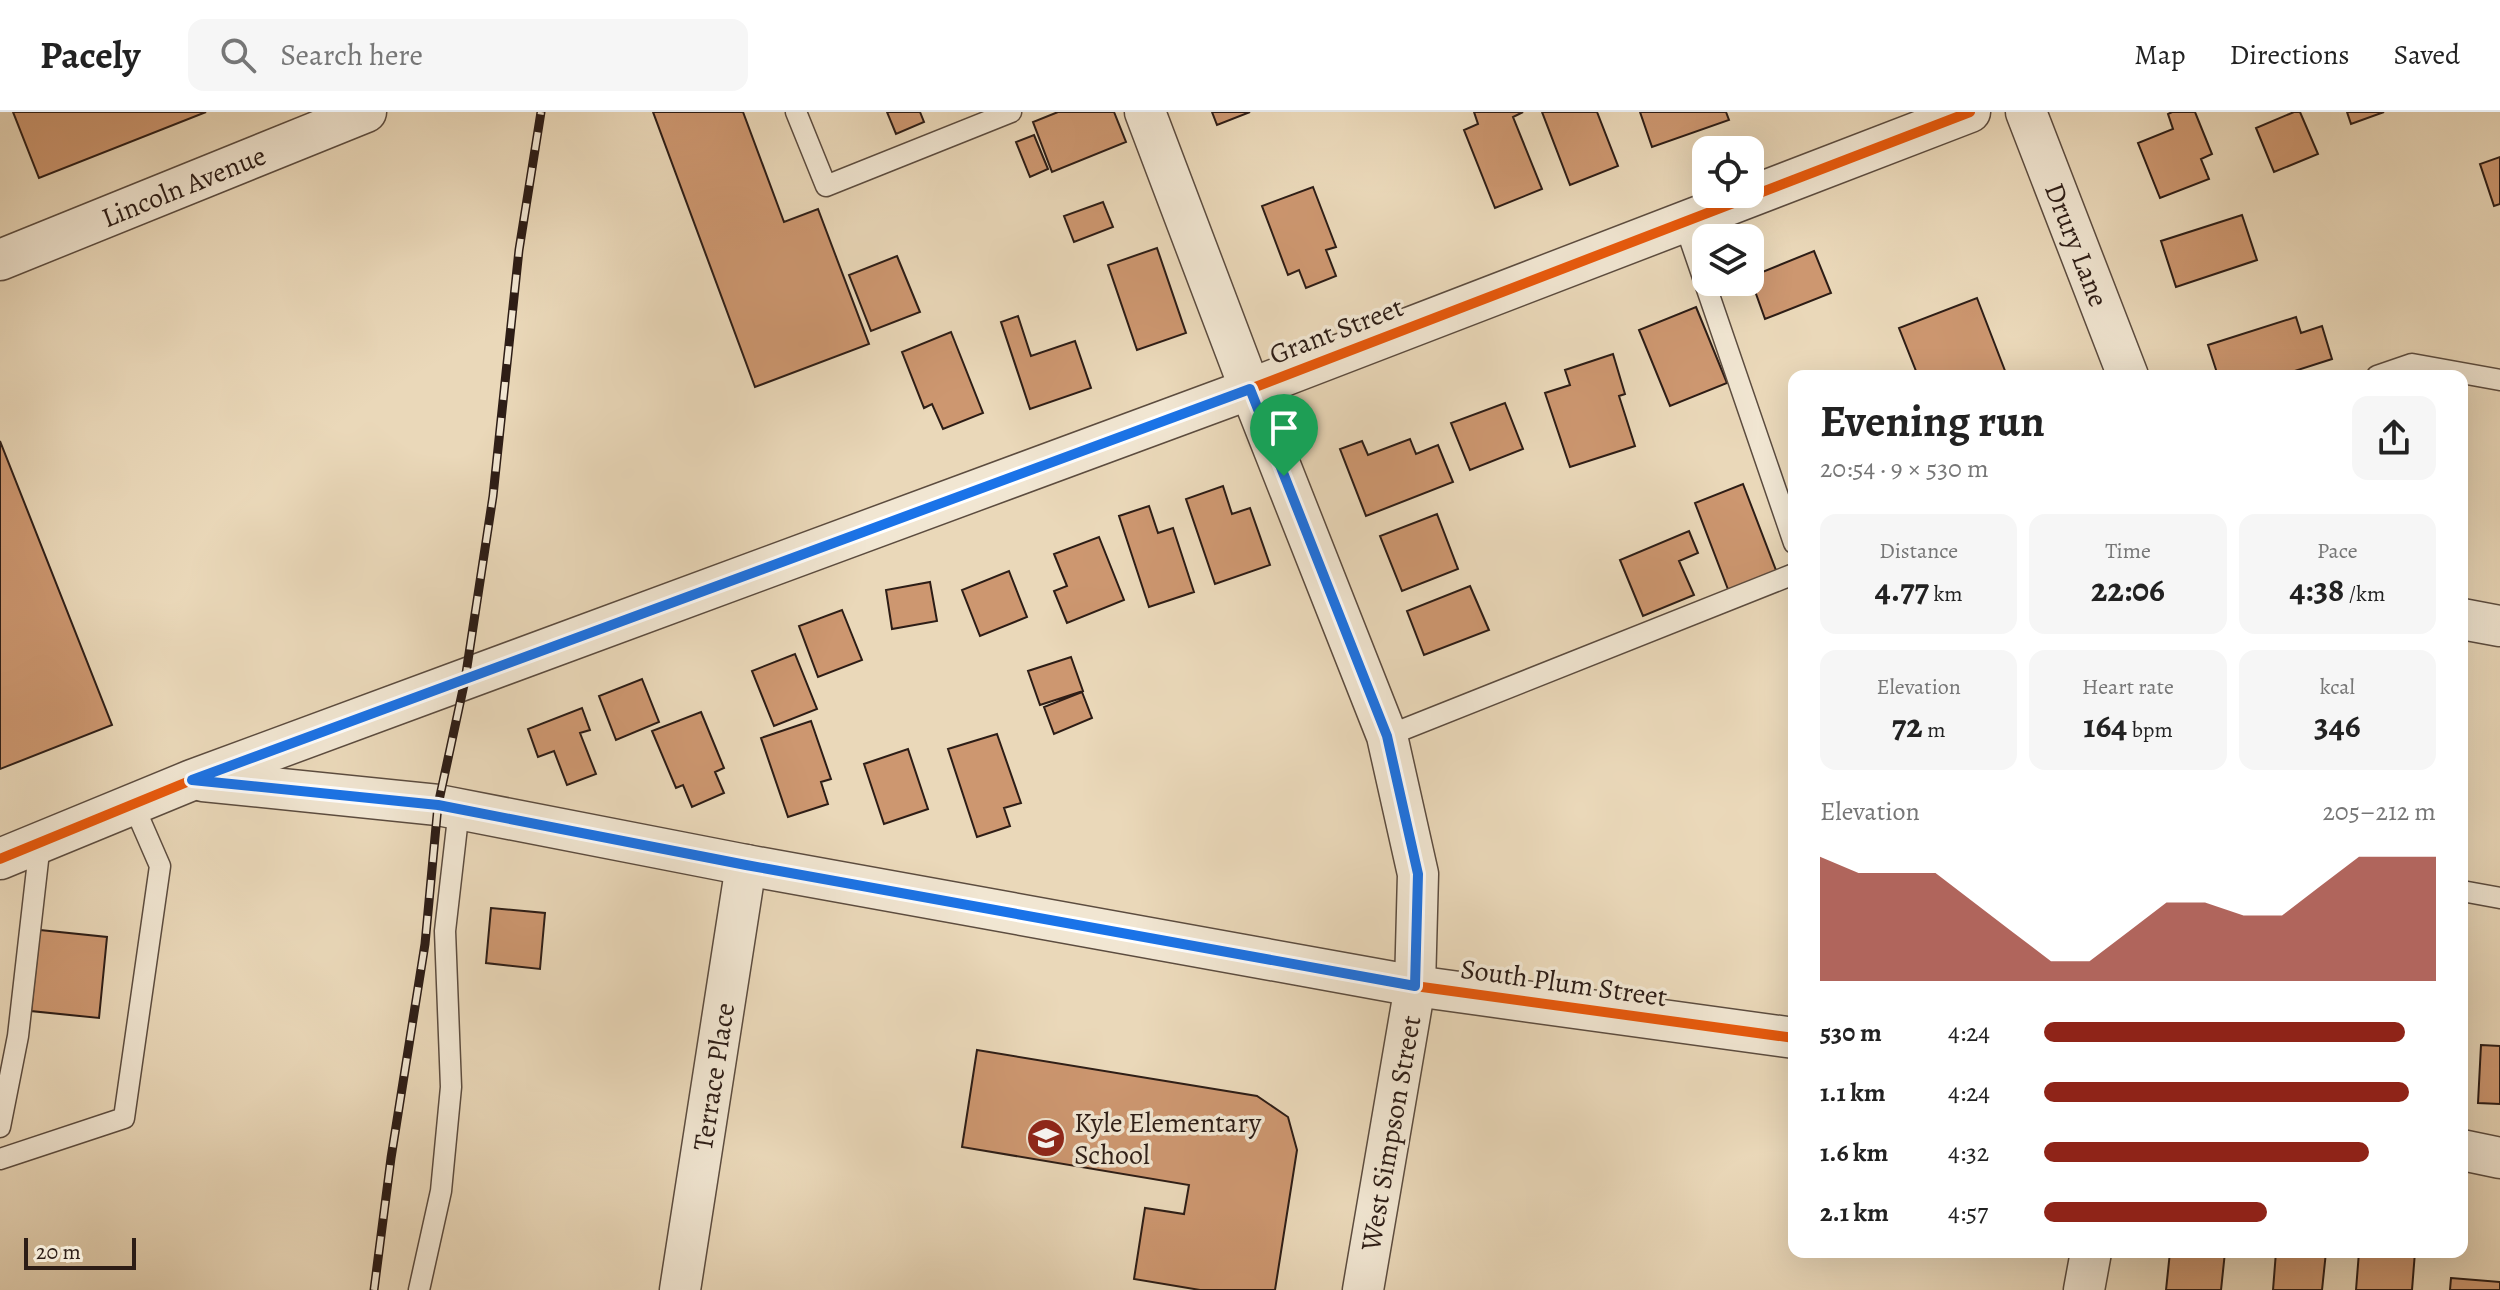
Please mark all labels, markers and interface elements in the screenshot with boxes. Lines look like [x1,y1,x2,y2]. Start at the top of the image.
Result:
search box [188,19,748,91]
text: Pacely [40,29,140,81]
icon: search [216,33,260,77]
text: Search here [280,35,423,75]
text: Map [2134,36,2185,74]
text: Directions [2229,36,2350,74]
text: Saved [2394,36,2460,74]
street label: Lincoln Avenue [96,136,272,237]
map controls [1692,136,1764,296]
button: locate [1692,136,1764,208]
street label: Drury Lane [2035,177,2117,312]
button: layers [1692,224,1764,296]
street label: Grant Street [1264,288,1409,374]
text: Evening run [1820,391,2045,451]
pin [1250,394,1318,476]
button: share [2352,396,2436,480]
icon: arrive [1262,406,1306,450]
text: 20:54 · 9 × 530 m [1820,451,1989,486]
text: Distance [1879,536,1958,566]
text: Time [2105,536,2151,566]
text: Pace [2317,536,2358,566]
text: 4.77 [1875,566,1929,613]
text: 22:06 [2091,566,2165,613]
text: 4:38 [2289,566,2344,613]
text: km [1929,579,1963,609]
text: /km [2344,579,2385,609]
text: Elevation [1876,672,1961,702]
text: Heart rate [2082,672,2174,702]
text: kcal [2320,672,2355,702]
text: 72 [1892,702,1923,749]
text: 164 [2083,702,2127,749]
text: 346 [2314,702,2361,749]
text: m [1923,715,1945,745]
text: bpm [2127,715,2173,745]
text: Elevation [1820,794,1920,829]
text: 205–212 m [2322,794,2436,829]
street label: South Plum Street [1458,950,1670,1016]
street label: Terrace Place [684,1000,744,1153]
street label: West Simpson Street [1351,1013,1430,1255]
text: 530 m [1820,1015,1882,1050]
text: 4:24 [1948,1015,1990,1050]
text: 1.1 km [1820,1075,1886,1110]
text: 4:24 [1948,1075,1990,1110]
place label: Kyle Elementary School [1074,1104,1262,1174]
school or university icon: Kyle Elementary School [1025,1117,1067,1159]
text: 1.6 km [1820,1135,1888,1170]
text: 4:32 [1948,1135,1989,1170]
text: 2.1 km [1820,1195,1889,1230]
text: 4:57 [1948,1195,1988,1230]
scale bar [24,1234,136,1270]
text: 20 m [36,1237,81,1267]

